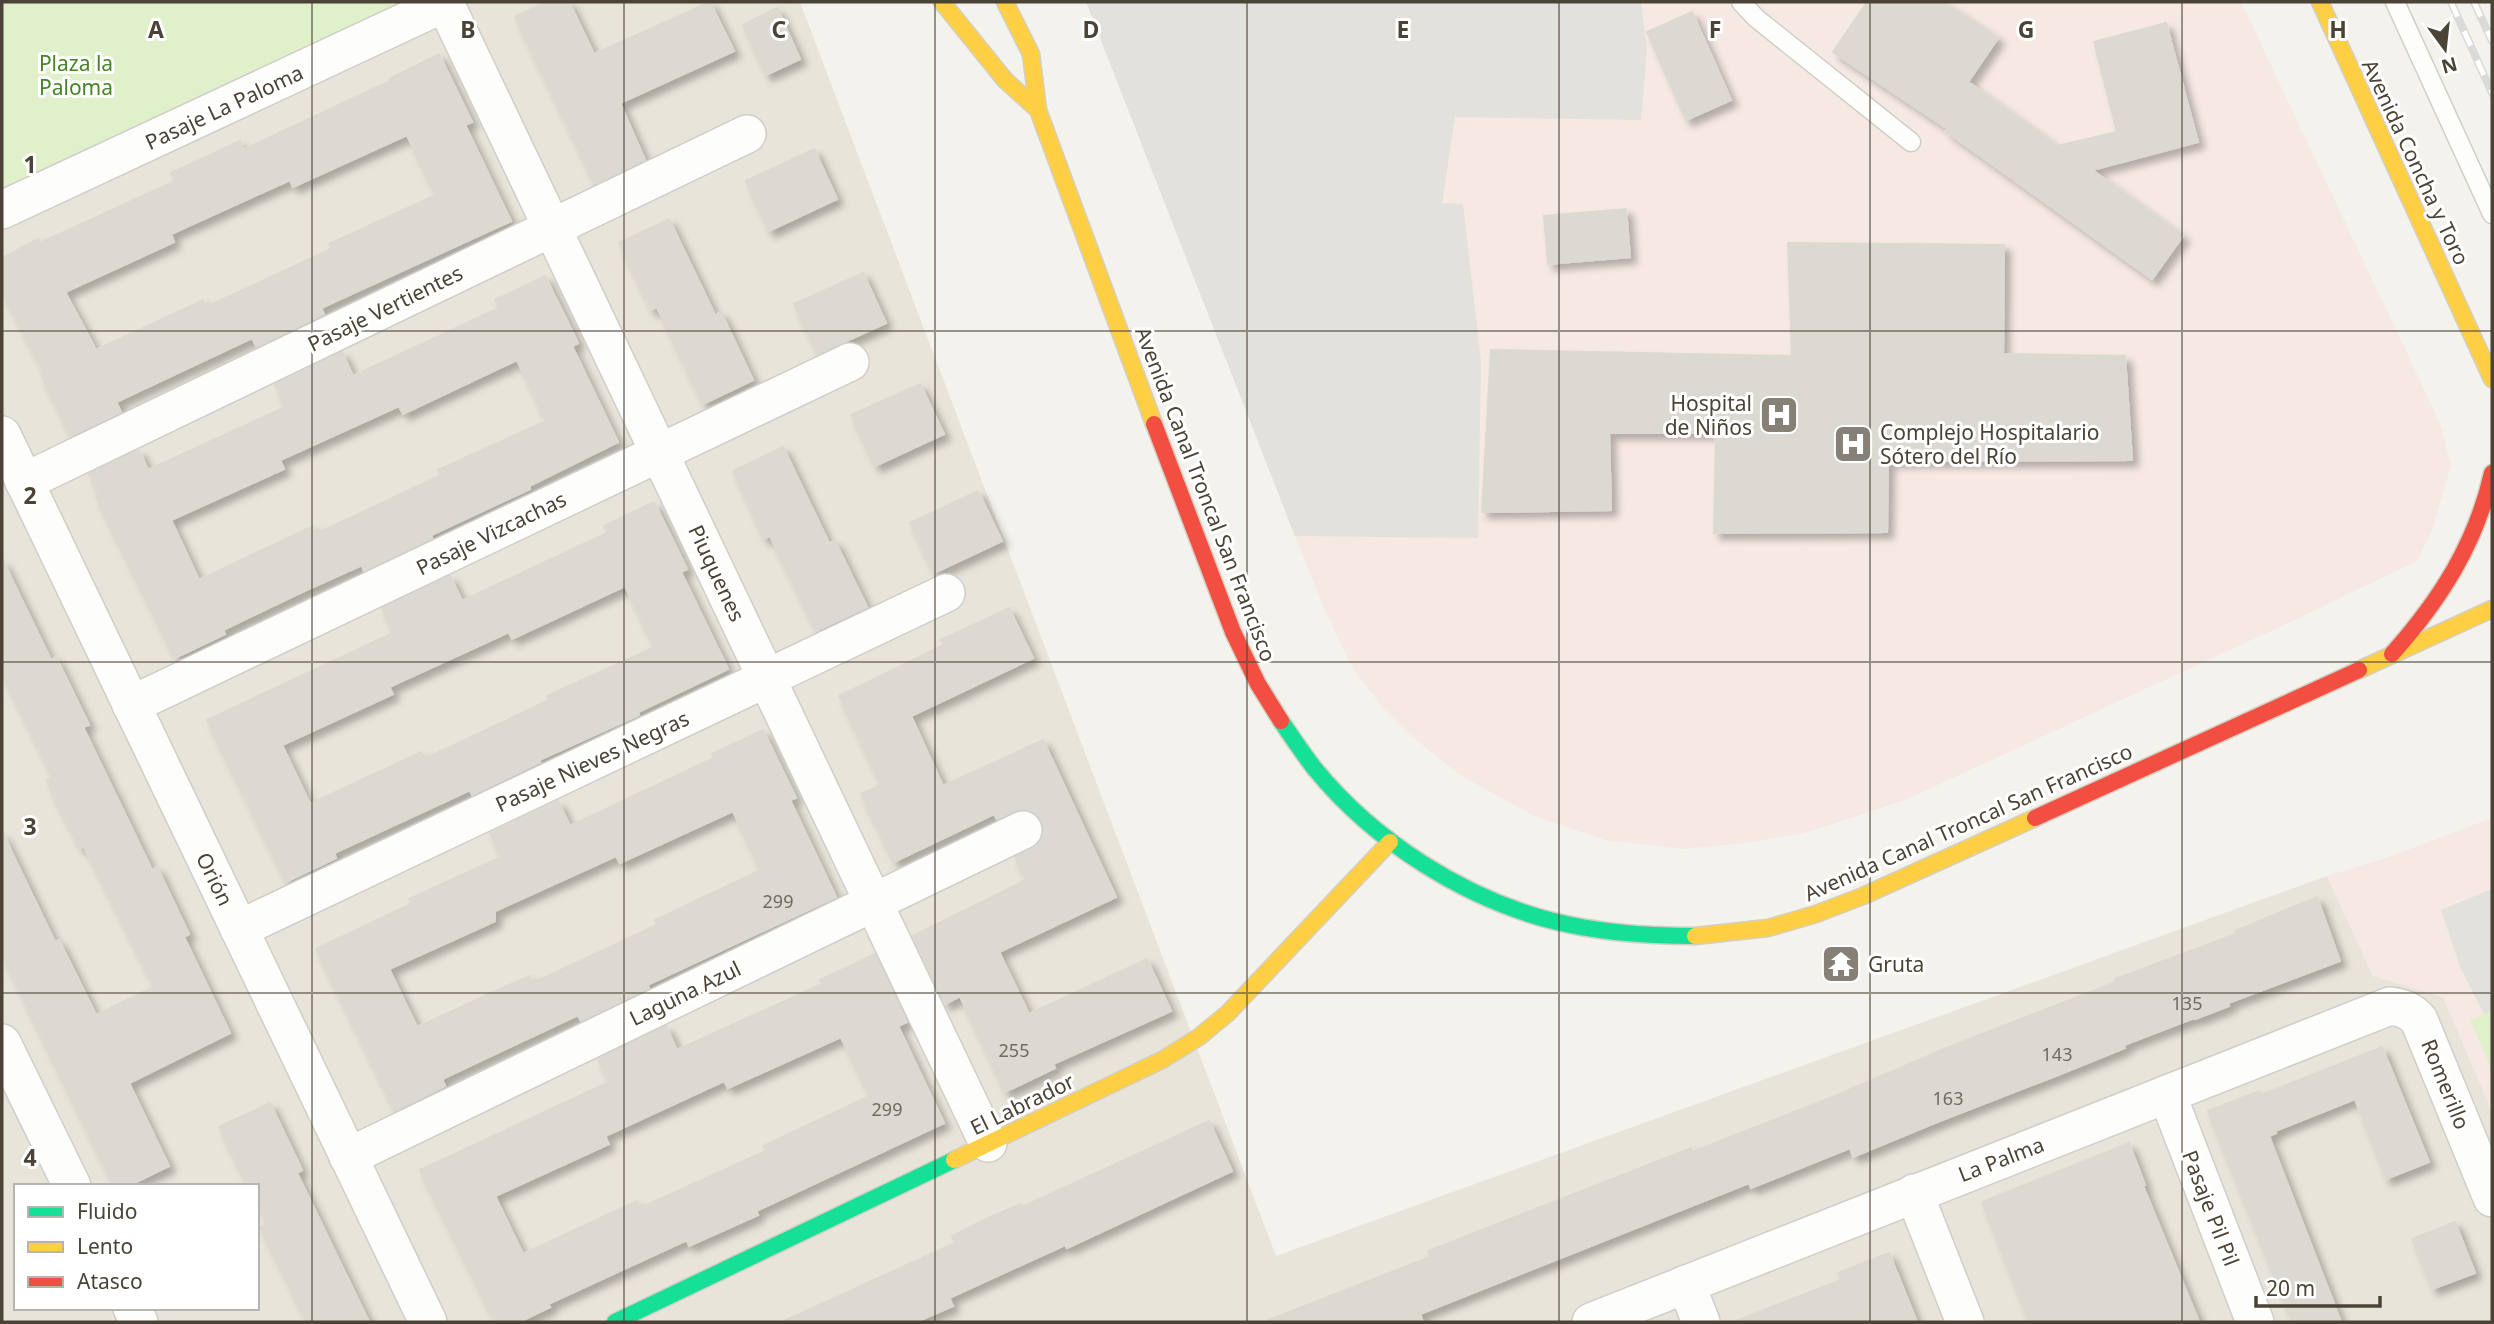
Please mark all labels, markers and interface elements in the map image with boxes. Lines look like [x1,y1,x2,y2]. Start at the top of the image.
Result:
text: A [148,13,164,45]
text: B [460,13,476,45]
text: C [772,13,787,45]
text: D [1083,13,1099,45]
text: E [1397,13,1409,45]
text: F [1709,13,1721,45]
text: G [2018,13,2034,45]
text: H [2329,13,2347,45]
north arrow [2410,14,2480,84]
park label: Plaza la Paloma [39,49,113,101]
text: N [2439,51,2460,80]
street label: Avenida Concha y Toro [2356,55,2476,269]
street label: Pasaje La Paloma [140,58,308,156]
text: 1 [23,148,37,180]
street label: Pasaje Vertientes [303,258,467,358]
street label: Avenida Canal Troncal San Francisco [1129,323,1283,665]
place label: Hospital de Niños [1665,389,1752,441]
hospital icon: Hospital de Niños [1758,394,1800,436]
place label: Complejo Hospitalario Sótero del Río [1880,418,2099,470]
hospital icon: Complejo Hospitalario Sótero del Río [1832,423,1874,465]
text: 2 [23,479,37,511]
street label: Pasaje Vizcachas [411,485,571,581]
street label: Piuquenes [682,520,752,626]
street label: Pasaje Nieves Negras [491,704,693,818]
street label: Avenida Canal Troncal San Francisco [1799,737,2137,907]
text: 3 [23,810,37,842]
street label: Orión [190,848,240,910]
house number: 299 [763,889,793,913]
temple icon: Gruta [1820,943,1862,985]
place label: Gruta [1868,950,1924,978]
street label: Laguna Azul [625,954,745,1032]
house number: 135 [2172,991,2202,1015]
street label: Romerillo [2415,1035,2477,1133]
house number: 255 [999,1038,1029,1062]
house number: 143 [2042,1042,2072,1066]
street label: El Labrador [965,1067,1079,1141]
house number: 163 [1933,1086,1963,1110]
house number: 299 [872,1097,902,1121]
street label: La Palma [1954,1130,2048,1188]
text: 4 [23,1141,37,1173]
street label: Pasaje Pil Pil [2176,1146,2246,1270]
legend [14,1184,259,1310]
text: Fluido [77,1197,137,1225]
text: Lento [77,1232,133,1260]
scale bar [2256,1264,2380,1308]
text: Atasco [77,1267,143,1295]
text: 20 m [2266,1274,2315,1302]

